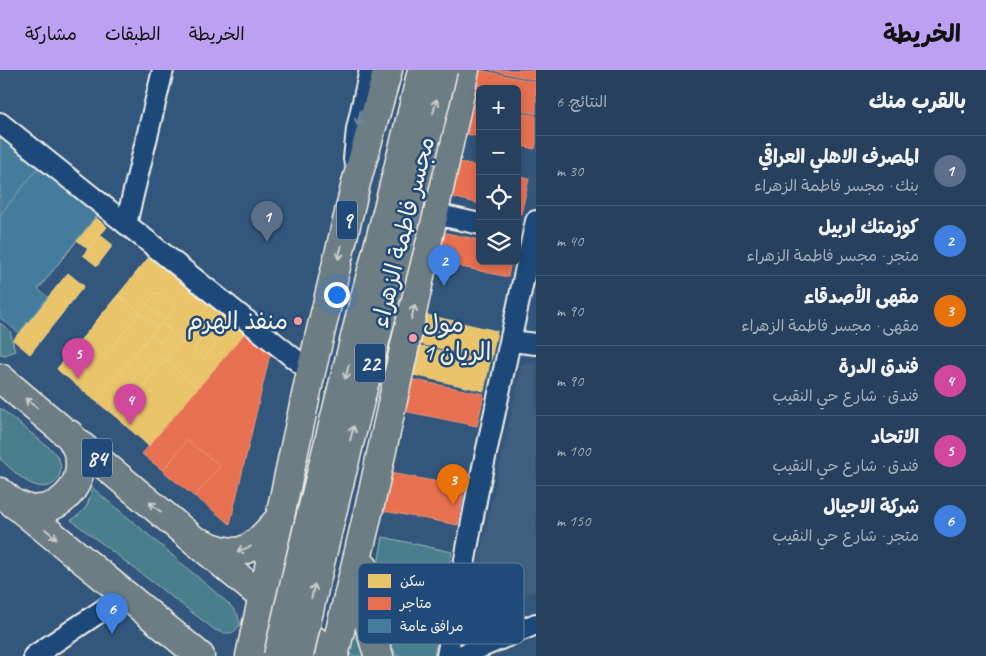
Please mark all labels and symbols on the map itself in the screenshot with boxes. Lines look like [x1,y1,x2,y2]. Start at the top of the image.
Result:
one-way arrow [430,99,440,115]
one-way arrow [354,109,363,125]
street label: مجسر فاطمة الزهراء [365,133,441,331]
road number: 9 [337,200,357,240]
pin: 1 [251,201,283,242]
one-way arrow [335,244,344,260]
pin: 2 [428,245,460,286]
your location [324,282,350,308]
one-way arrow [409,304,418,320]
place label: منفذ الهرم [187,306,288,340]
place label: مول الريان 1 [423,309,491,367]
marker: منفذ الهرم [292,315,304,327]
marker: مول الريان 1 [407,332,419,344]
pin: 5 [62,338,94,379]
road number: 22 [355,344,385,382]
one-way arrow [342,364,351,380]
pin: 4 [114,384,146,425]
one-way arrow [25,398,38,409]
one-way arrow [348,426,357,442]
road number: 84 [82,438,112,478]
pin: 3 [437,464,469,505]
one-way arrow [149,502,162,513]
one-way arrow [44,528,57,539]
one-way arrow [237,545,252,554]
legend [358,563,524,644]
text: سكن [400,573,425,590]
one-way arrow [309,584,318,600]
pin: 6 [96,593,128,634]
text: متاجر [399,595,432,612]
text: مرافق عامة [400,618,463,635]

